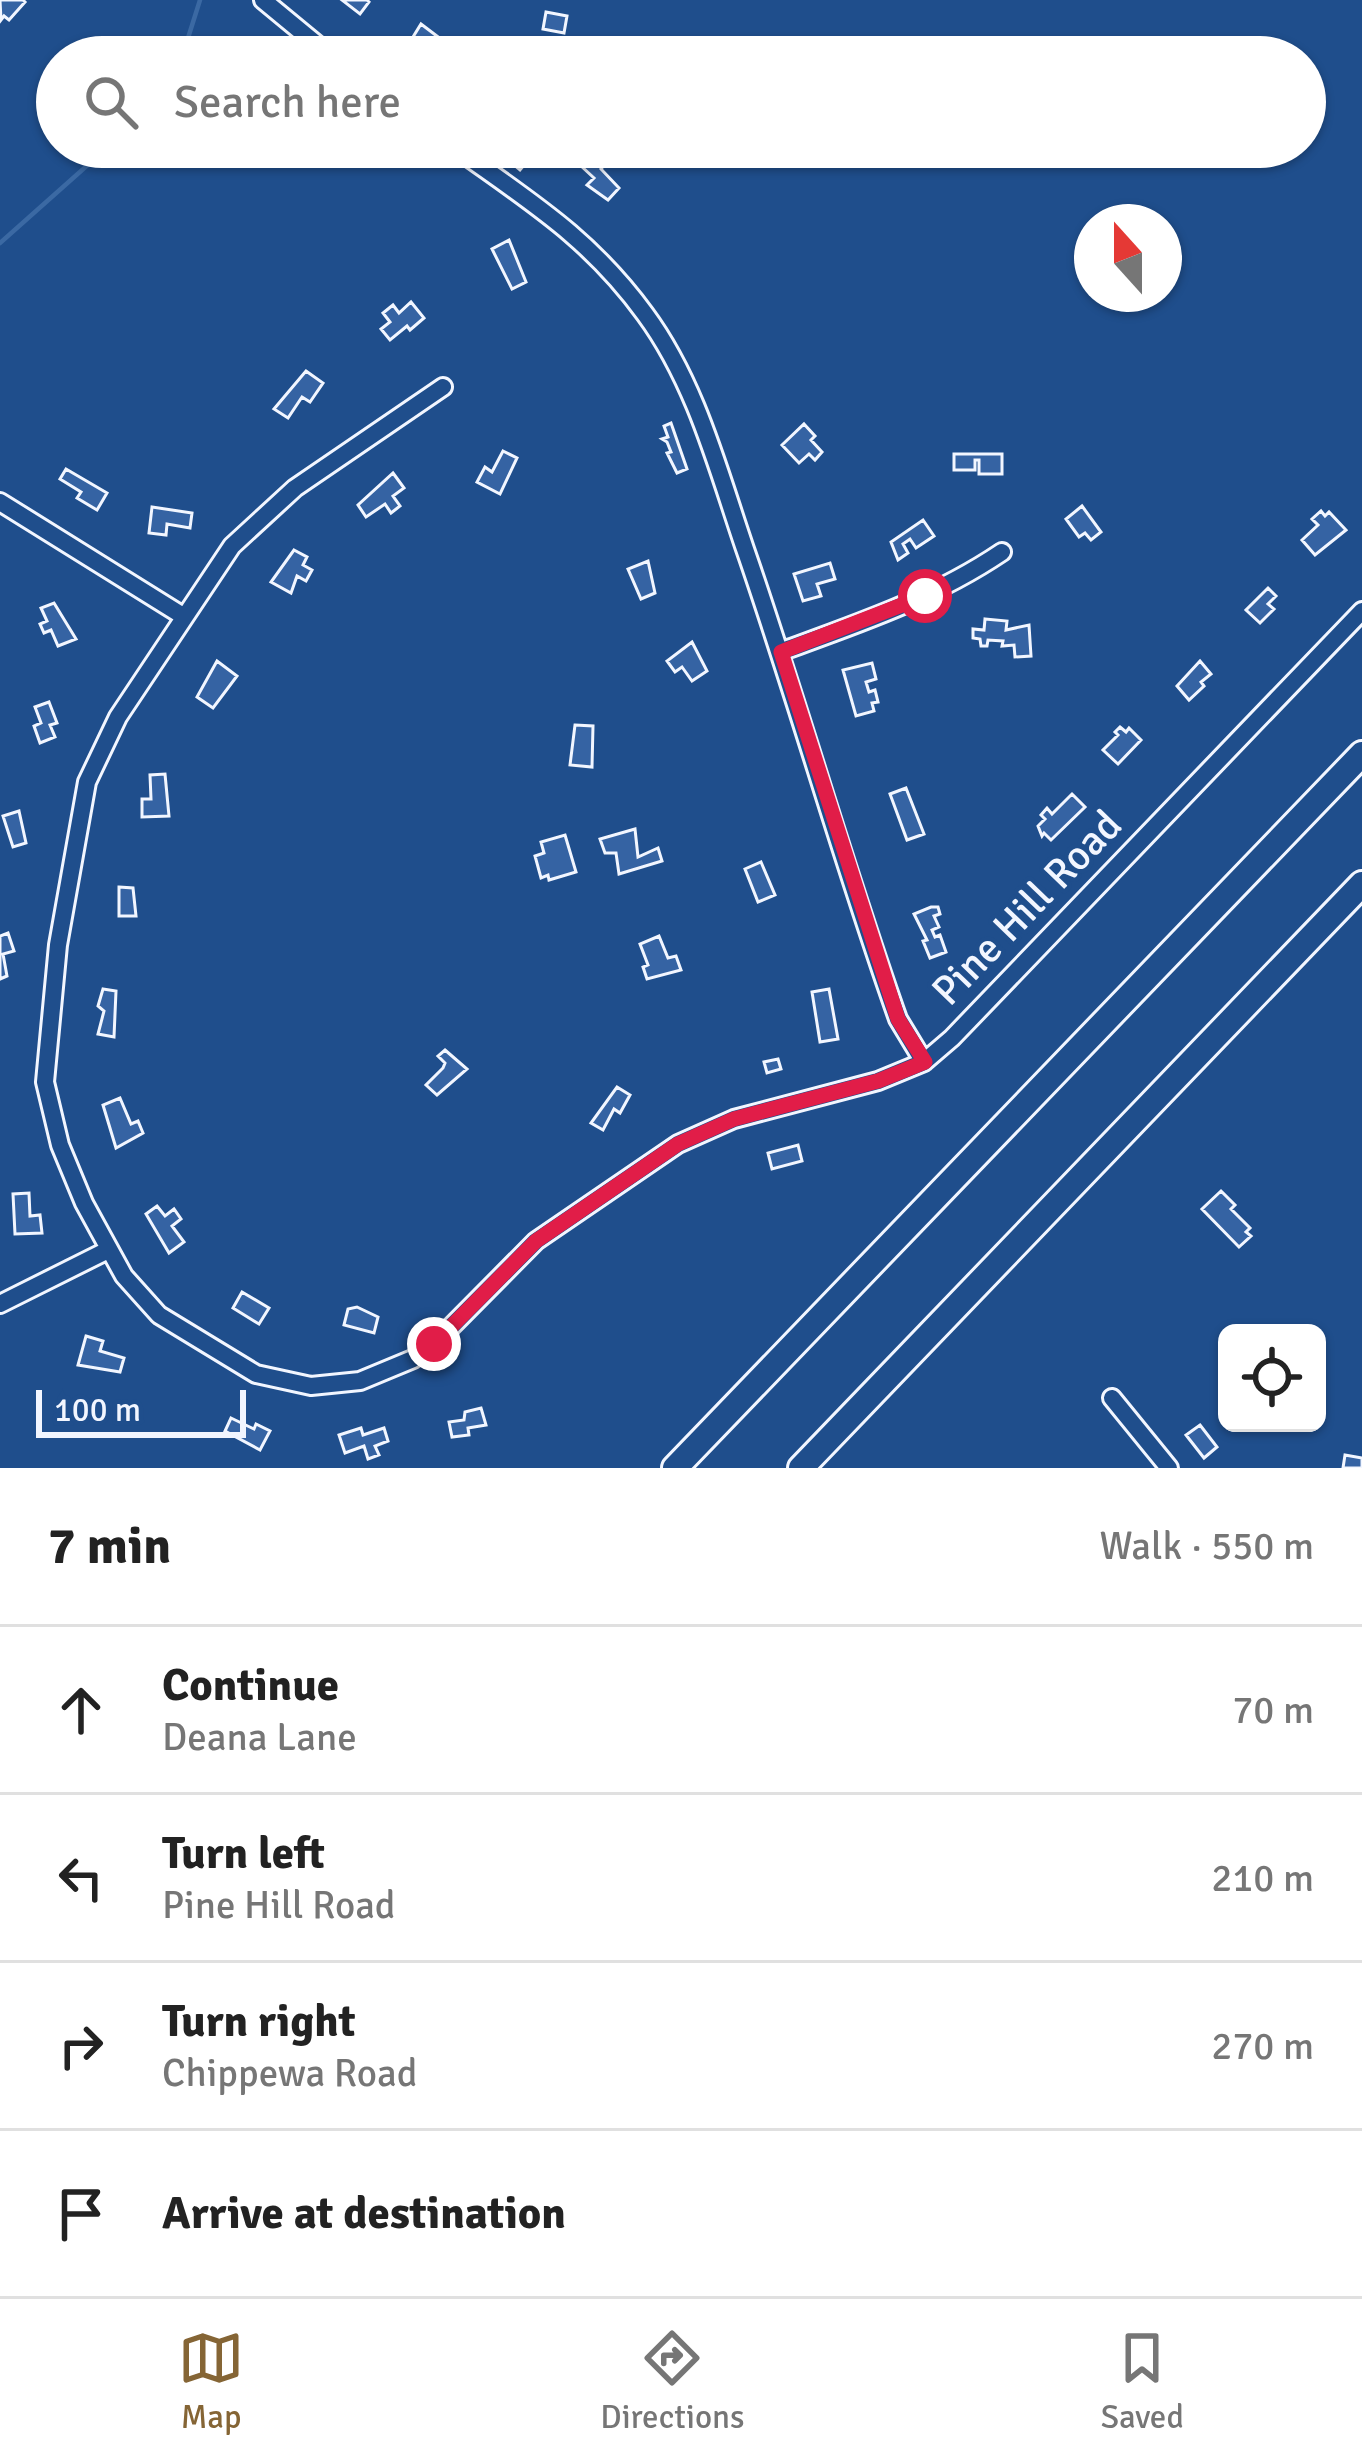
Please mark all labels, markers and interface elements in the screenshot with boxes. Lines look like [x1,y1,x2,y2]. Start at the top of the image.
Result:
search box [36,36,1326,168]
icon: search [78,69,144,135]
text: Search here [174,75,401,130]
north arrow [1074,204,1182,312]
route start [898,569,952,623]
street label: Pine Hill Road [921,800,1133,1016]
route end [407,1317,461,1371]
map controls [1218,1324,1326,1432]
button: locate [1218,1324,1326,1432]
scale bar [36,1384,246,1437]
text: 100 m [54,1390,141,1431]
text: 7 min [48,1515,171,1578]
text: Walk · 550 m [1100,1522,1314,1570]
text: Continue [162,1658,339,1713]
icon: ahead [48,1677,114,1743]
text: 70 m [1232,1686,1314,1734]
text: Deana Lane [162,1713,357,1761]
text: Turn left [162,1826,325,1881]
icon: left [48,1845,114,1911]
text: 210 m [1211,1854,1314,1902]
text: Pine Hill Road [162,1881,395,1929]
text: Turn right [162,1994,356,2049]
icon: right [48,2013,114,2079]
text: 270 m [1211,2022,1314,2070]
text: Chippewa Road [162,2049,417,2097]
icon: arrive [48,2181,114,2247]
text: Arrive at destination [162,2186,566,2241]
tab: Map [178,2325,244,2438]
tab: Directions [600,2325,745,2438]
tab: Saved [1101,2325,1184,2438]

